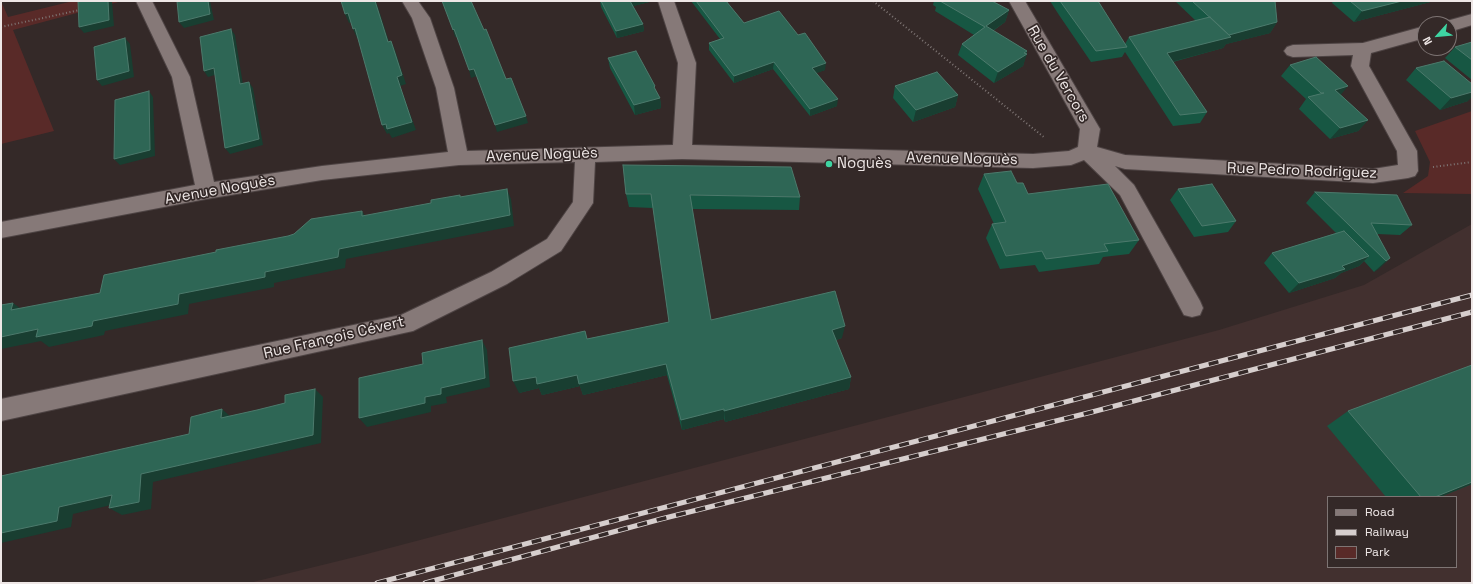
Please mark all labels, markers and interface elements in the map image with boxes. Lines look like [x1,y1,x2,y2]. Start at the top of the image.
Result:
north arrow [1417,16,1457,56]
street label: Rue du Vercors [1023,22,1093,126]
text: N [1419,35,1435,47]
street label: Avenue Noguès [486,144,598,166]
street label: Avenue Noguès [906,149,1018,169]
place label: Noguès [837,155,892,173]
marker: Noguès [824,159,834,169]
street label: Rue Pedro Rodriguez [1227,159,1377,183]
street label: Avenue Noguès [163,171,277,209]
street label: Rue François Cévert [262,313,406,363]
legend [1327,496,1457,568]
text: Road [1365,504,1394,520]
text: Railway [1365,524,1409,540]
text: Park [1365,544,1390,560]

